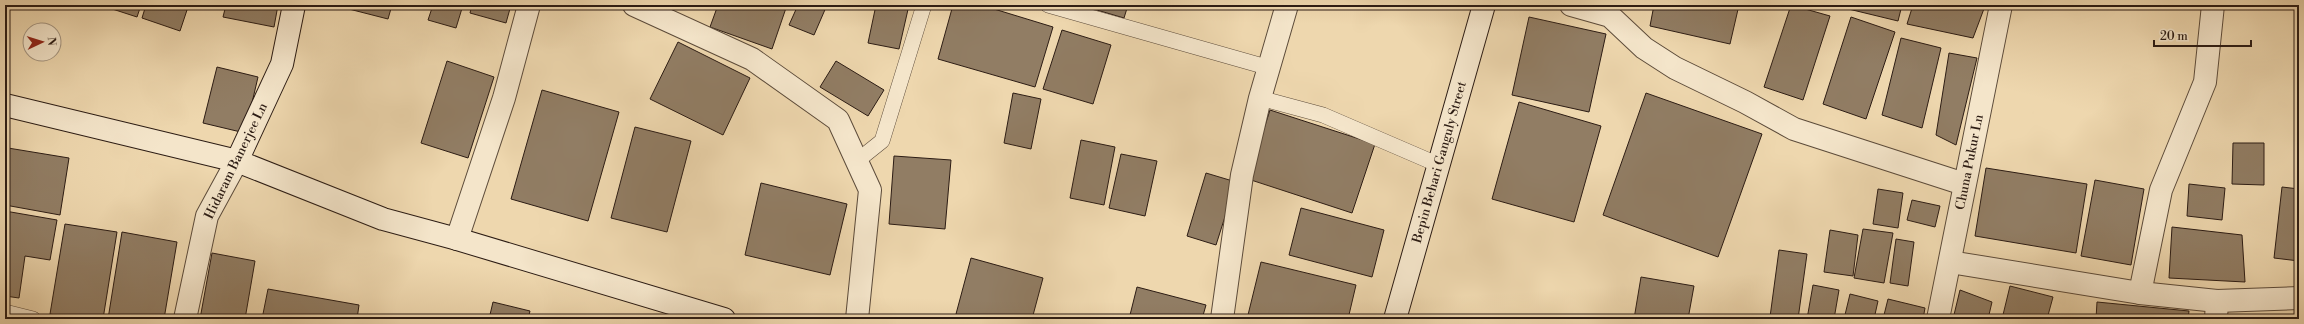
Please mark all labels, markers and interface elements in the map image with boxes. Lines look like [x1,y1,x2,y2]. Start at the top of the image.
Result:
north arrow [22,22,62,62]
scale bar [2154,22,2251,48]
text: 20 m [2160,29,2188,44]
text: N [44,37,58,46]
street label: Bepin Behari Ganguly Street [1409,79,1470,246]
street label: Hidaram Banerjee Ln [201,100,271,222]
street label: Chuna Pukur Ln [1952,113,1987,211]

